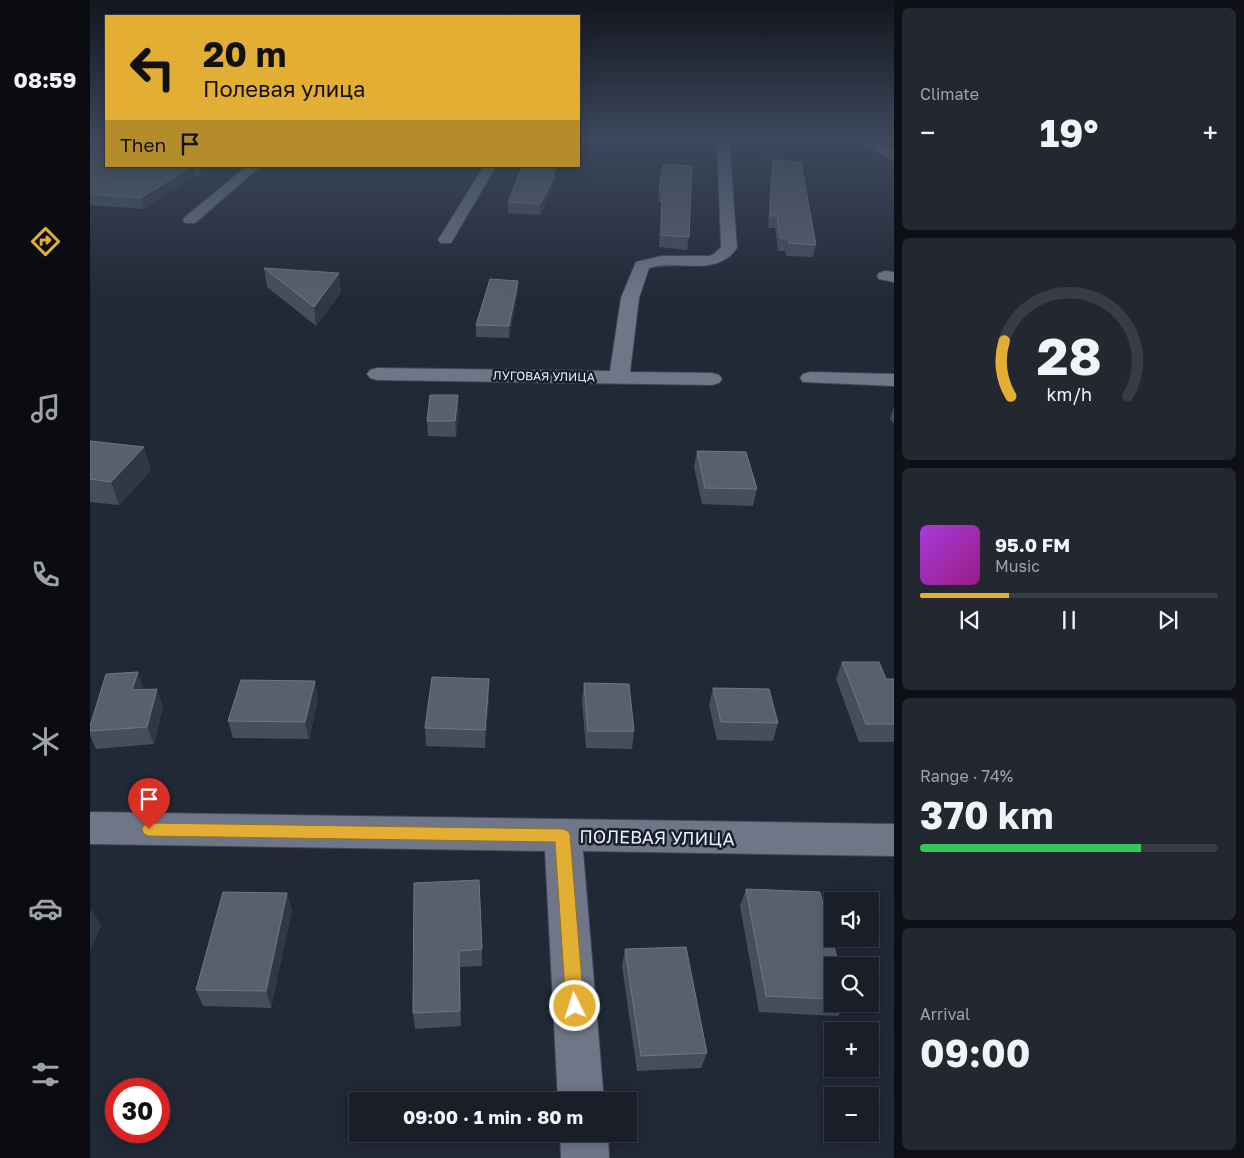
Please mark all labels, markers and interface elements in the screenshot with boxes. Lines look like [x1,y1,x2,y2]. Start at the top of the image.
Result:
text: 20 m [203,33,286,75]
icon: left [120,35,185,100]
text: 08:59 [14,66,76,93]
text: Полевая улица [203,75,365,102]
text: Climate [920,84,979,104]
text: 19° [1040,110,1098,155]
text: − [920,116,935,149]
text: + [1203,116,1218,149]
icon: arrive [176,130,204,158]
text: Then [120,133,166,156]
icon: directions [28,224,63,259]
text: 28 [1036,324,1102,386]
street label: ЛУГОВАЯ УЛИЦА [493,368,595,384]
text: km/h [1046,383,1092,405]
icon: music [28,391,63,426]
text: 95.0 FM [995,533,1070,556]
text: Music [995,556,1040,576]
icon: phone [28,557,63,592]
icon: previous [956,606,984,634]
icon: pause [1055,606,1083,634]
icon: next [1154,606,1182,634]
icon: climate [28,724,63,759]
text: Range · 74% [920,766,1013,786]
pin [128,778,170,829]
icon: arrive [135,785,163,813]
text: 370 km [920,792,1053,837]
street label: ПОЛЕВАЯ УЛИЦА [579,825,735,849]
icon: car [28,891,63,926]
map controls [824,892,879,1142]
button: sound [824,892,879,947]
button: search [824,957,879,1012]
position arrow [548,979,600,1031]
text: Arrival [920,1004,970,1024]
button: + [824,1022,879,1077]
text: 09:00 [920,1030,1030,1075]
icon: filters [28,1057,63,1092]
speed limit sign: 30 [105,1078,170,1143]
button: − [824,1087,879,1142]
text: 09:00 · 1 min · 80 m [403,1105,583,1128]

